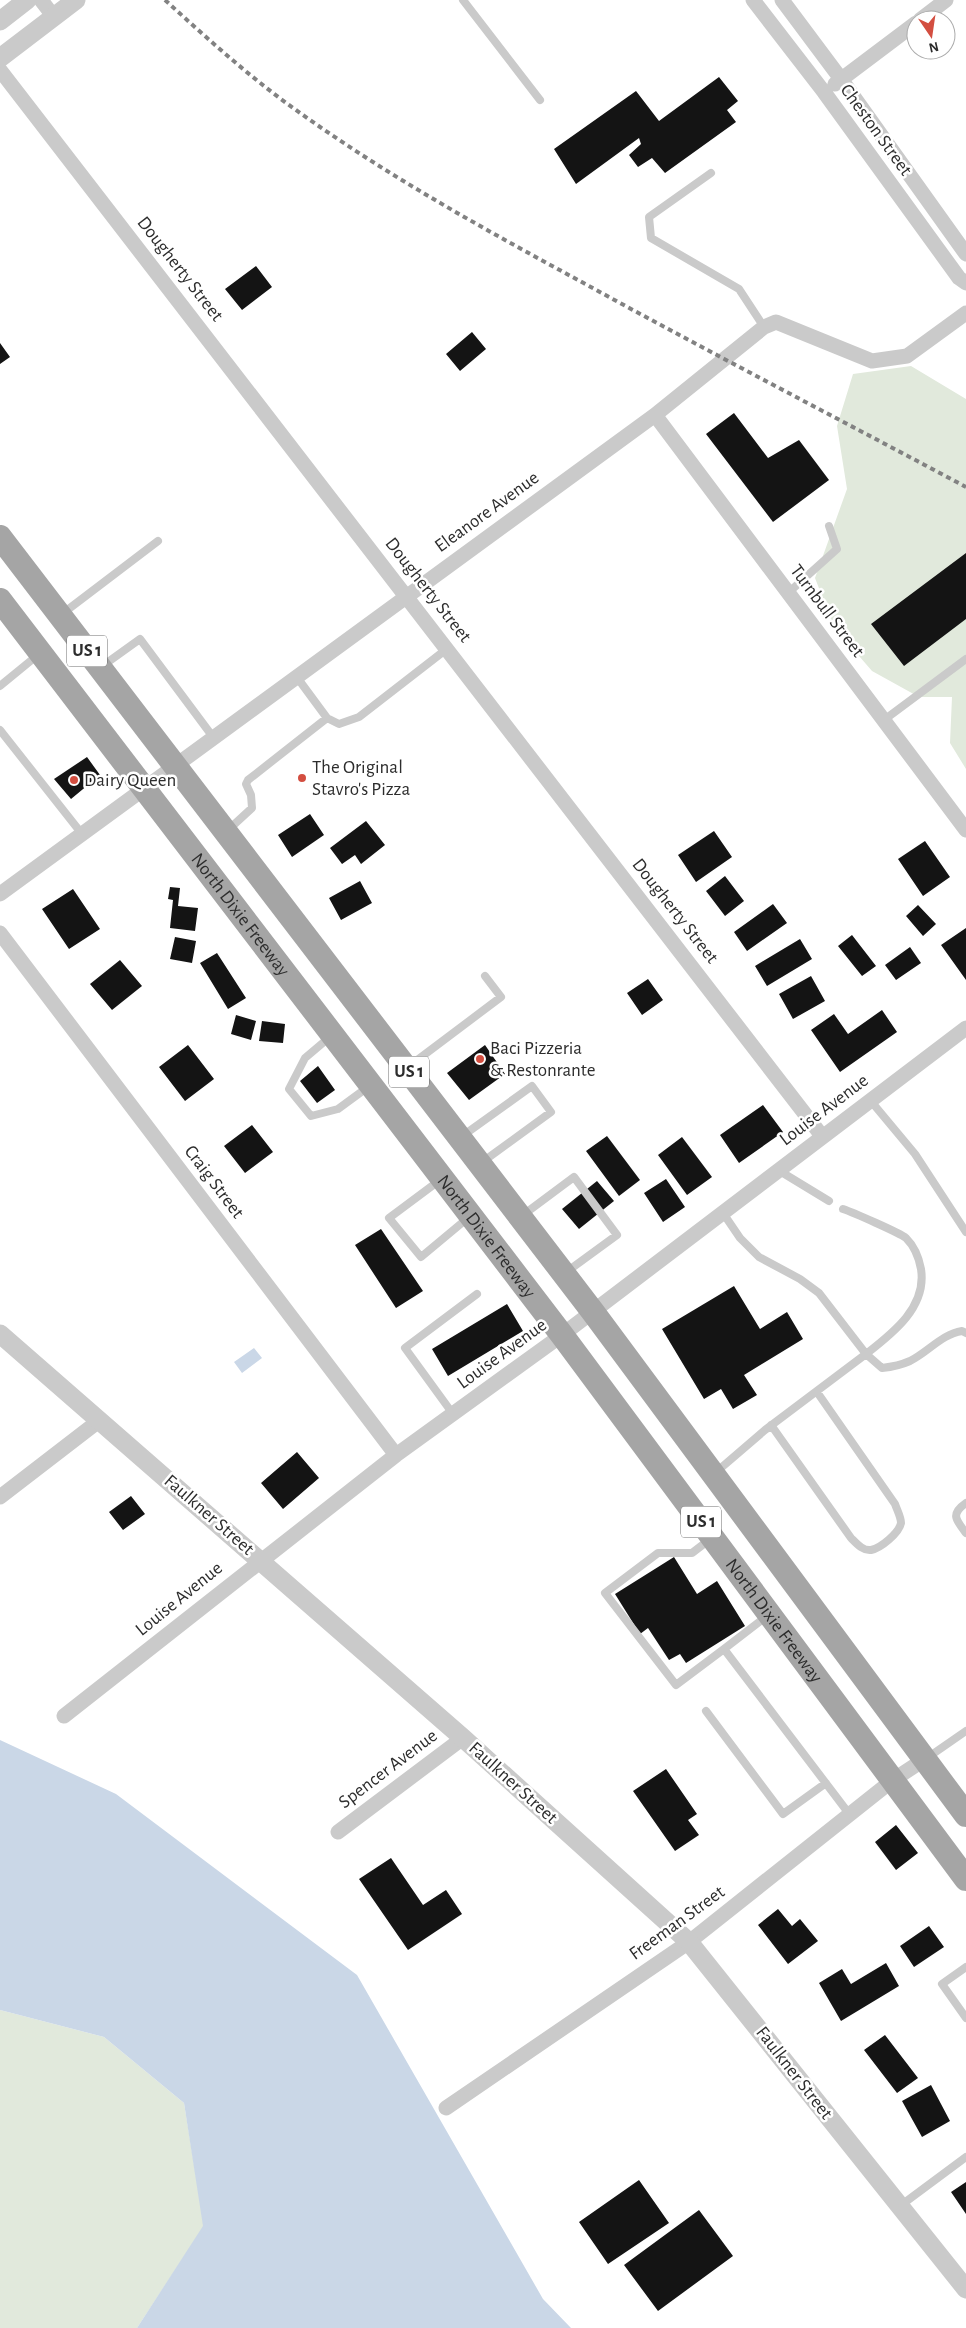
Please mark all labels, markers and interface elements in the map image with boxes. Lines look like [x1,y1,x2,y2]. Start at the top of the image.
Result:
north arrow [906,10,956,60]
text: N [927,39,940,55]
street label: Cheston Street [837,81,915,179]
street label: Dougherty Street [133,213,227,325]
street label: Eleanore Avenue [431,468,543,556]
street label: Dougherty Street [381,534,475,646]
street label: Turnbull Street [786,561,868,661]
road number: US 1 [67,636,107,666]
place label: The Original Stavro's Pizza [312,758,410,799]
place label: Dairy Queen [84,771,176,790]
marker: The Original Stavro's Pizza [296,772,308,784]
marker: Dairy Queen [68,774,80,786]
street label: North Dixie Freeway [188,850,293,980]
street label: Dougherty Street [628,855,722,967]
place label: Baci Pizzeria & Restonrante [490,1039,595,1080]
marker: Baci Pizzeria & Restonrante [474,1053,486,1065]
road number: US 1 [389,1056,429,1088]
street label: Louise Avenue [776,1071,872,1149]
street label: Craig Street [181,1142,247,1222]
street label: North Dixie Freeway [434,1171,539,1301]
street label: Louise Avenue [454,1315,550,1393]
street label: Faulkner Street [160,1471,258,1559]
road number: US 1 [681,1506,721,1538]
street label: North Dixie Freeway [722,1555,826,1686]
street label: Louise Avenue [132,1558,226,1640]
street label: Spencer Avenue [335,1726,441,1812]
street label: Faulkner Street [465,1738,561,1828]
street label: Freeman Street [626,1882,728,1964]
street label: Faulkner Street [752,2023,836,2123]

